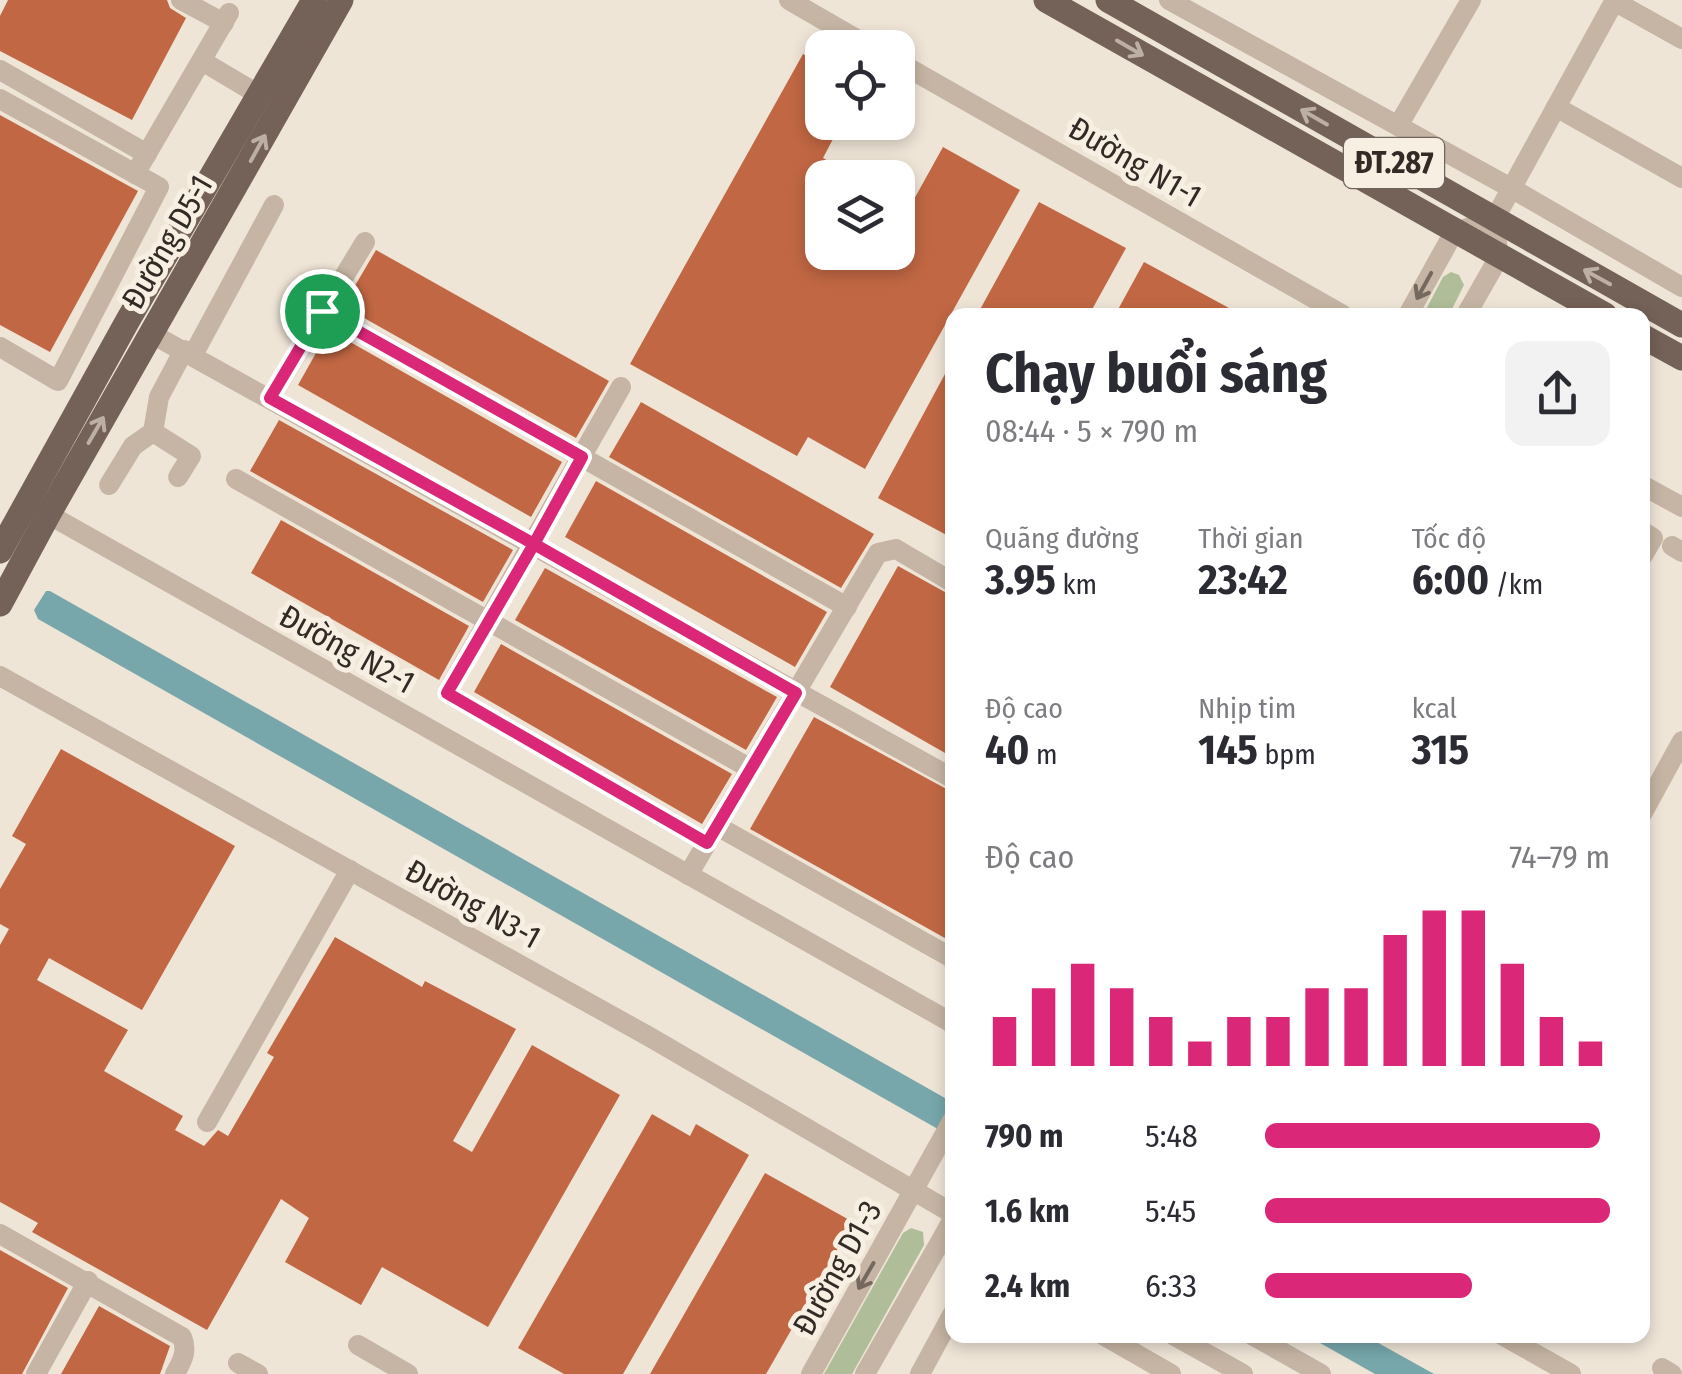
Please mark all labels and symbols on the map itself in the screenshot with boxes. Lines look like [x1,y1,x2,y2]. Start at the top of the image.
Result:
one-way arrow [1115,39,1144,59]
one-way arrow [1300,107,1329,127]
street label: Đường N1-1 [1062,109,1208,215]
one-way arrow [249,134,269,164]
road number: ĐT.287 [1344,138,1444,188]
street label: Đường D5-1 [114,168,220,316]
one-way arrow [1583,267,1612,287]
pin [280,269,365,354]
one-way arrow [1414,270,1434,300]
one-way arrow [87,416,107,445]
street label: Đường N2-1 [273,596,421,702]
street label: Đường N3-1 [399,851,547,957]
street label: Đường D1-3 [785,1194,889,1342]
one-way arrow [856,1261,876,1291]

